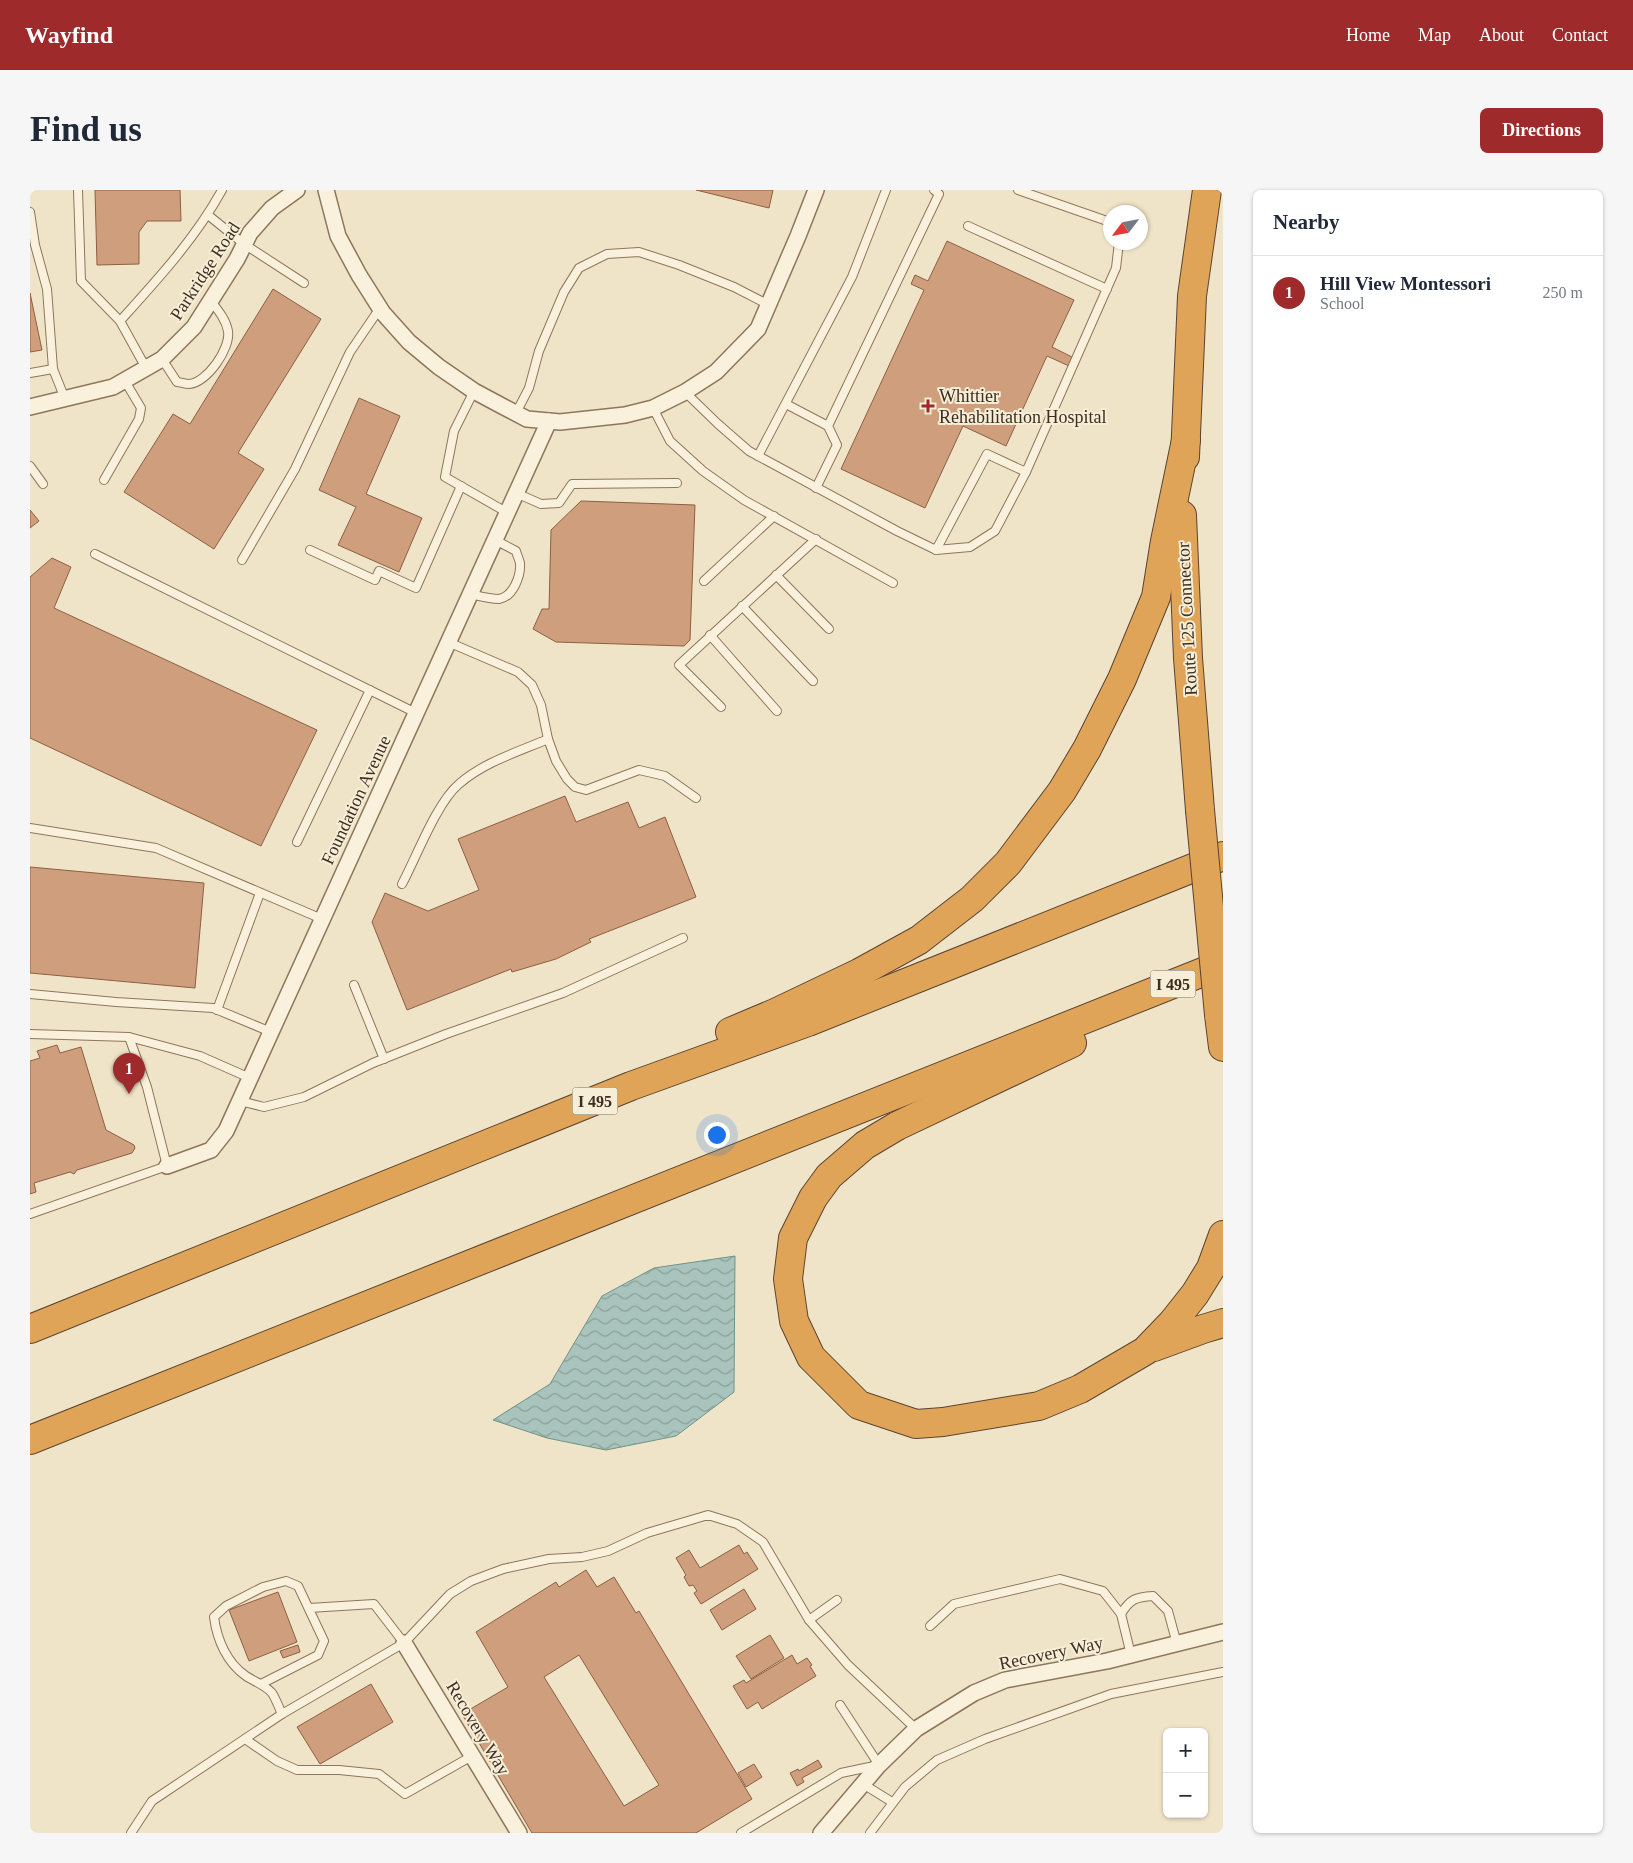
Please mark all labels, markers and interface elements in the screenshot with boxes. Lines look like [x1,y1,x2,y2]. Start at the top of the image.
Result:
text: Wayfind [25,22,113,48]
text: Home [1346,25,1390,45]
text: Map [1418,25,1451,45]
text: About [1479,25,1524,45]
text: Contact [1552,25,1608,45]
button: Directions [1480,108,1603,153]
text: Find us [30,110,142,149]
north arrow [1103,205,1148,250]
text: Nearby [1273,210,1340,234]
street label: Parkridge Road [166,218,244,324]
text: Hill View Montessori [1320,273,1491,294]
text: 1 [1285,284,1293,301]
text: 250 m [1543,284,1583,301]
text: School [1320,295,1364,312]
place label: Whittier Rehabilitation Hospital [939,386,1106,427]
marker: Whittier Rehabilitation Hospital [921,399,935,413]
street label: Route 125 Connector [1173,542,1201,696]
street label: Foundation Avenue [317,732,395,868]
road number: I 495 [1150,971,1196,998]
pin: 1 [113,1053,145,1094]
road number: I 495 [572,1088,618,1114]
your location [704,1122,730,1148]
street label: Recovery Way [997,1632,1105,1674]
street label: Recovery Way [442,1678,514,1778]
map controls [1163,1728,1208,1818]
button: + [1163,1728,1208,1773]
button: − [1163,1773,1208,1818]

